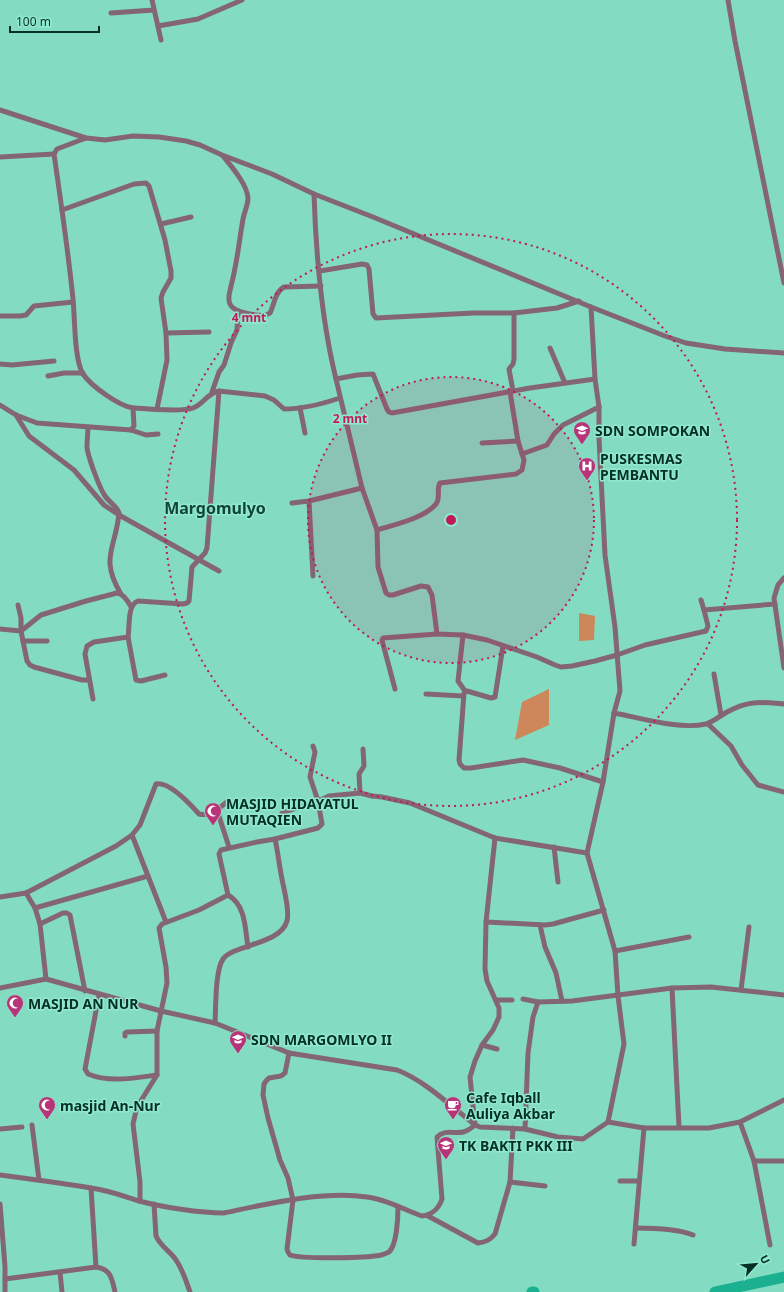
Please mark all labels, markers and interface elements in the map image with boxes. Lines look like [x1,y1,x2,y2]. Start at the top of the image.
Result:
scale bar [10,8,99,34]
text: 100 m [16,13,51,30]
text: 4 mnt [232,309,266,326]
text: 2 mnt [333,410,367,427]
school or university icon: SDN SOMPOKAN [572,420,592,445]
place label: SDN SOMPOKAN [595,421,710,440]
place label: PUSKESMAS PEMBANTU [600,449,683,484]
hospital icon: PUSKESMAS PEMBANTU [577,456,597,481]
district label: Margomulyo [164,497,266,519]
centre of rings [444,513,458,527]
place label: MASJID HIDAYATUL MUTAQIEN [226,794,359,829]
mosque icon: MASJID HIDAYATUL MUTAQIEN [203,801,223,826]
mosque icon: MASJID AN NUR [5,993,25,1018]
place label: MASJID AN NUR [28,994,139,1013]
school or university icon: SDN MARGOMLYO II [228,1029,248,1054]
place label: SDN MARGOMLYO II [251,1030,392,1049]
place label: Cafe Iqball Auliya Akbar [466,1088,556,1123]
mosque icon: masjid An-Nur [37,1095,57,1120]
cafe icon: Cafe Iqball Auliya Akbar [443,1095,463,1120]
place label: masjid An-Nur [60,1096,161,1115]
school or university icon: TK BAKTI PKK III [436,1135,456,1160]
place label: TK BAKTI PKK III [459,1136,573,1155]
north arrow [736,1244,776,1284]
text: U [757,1252,774,1266]

